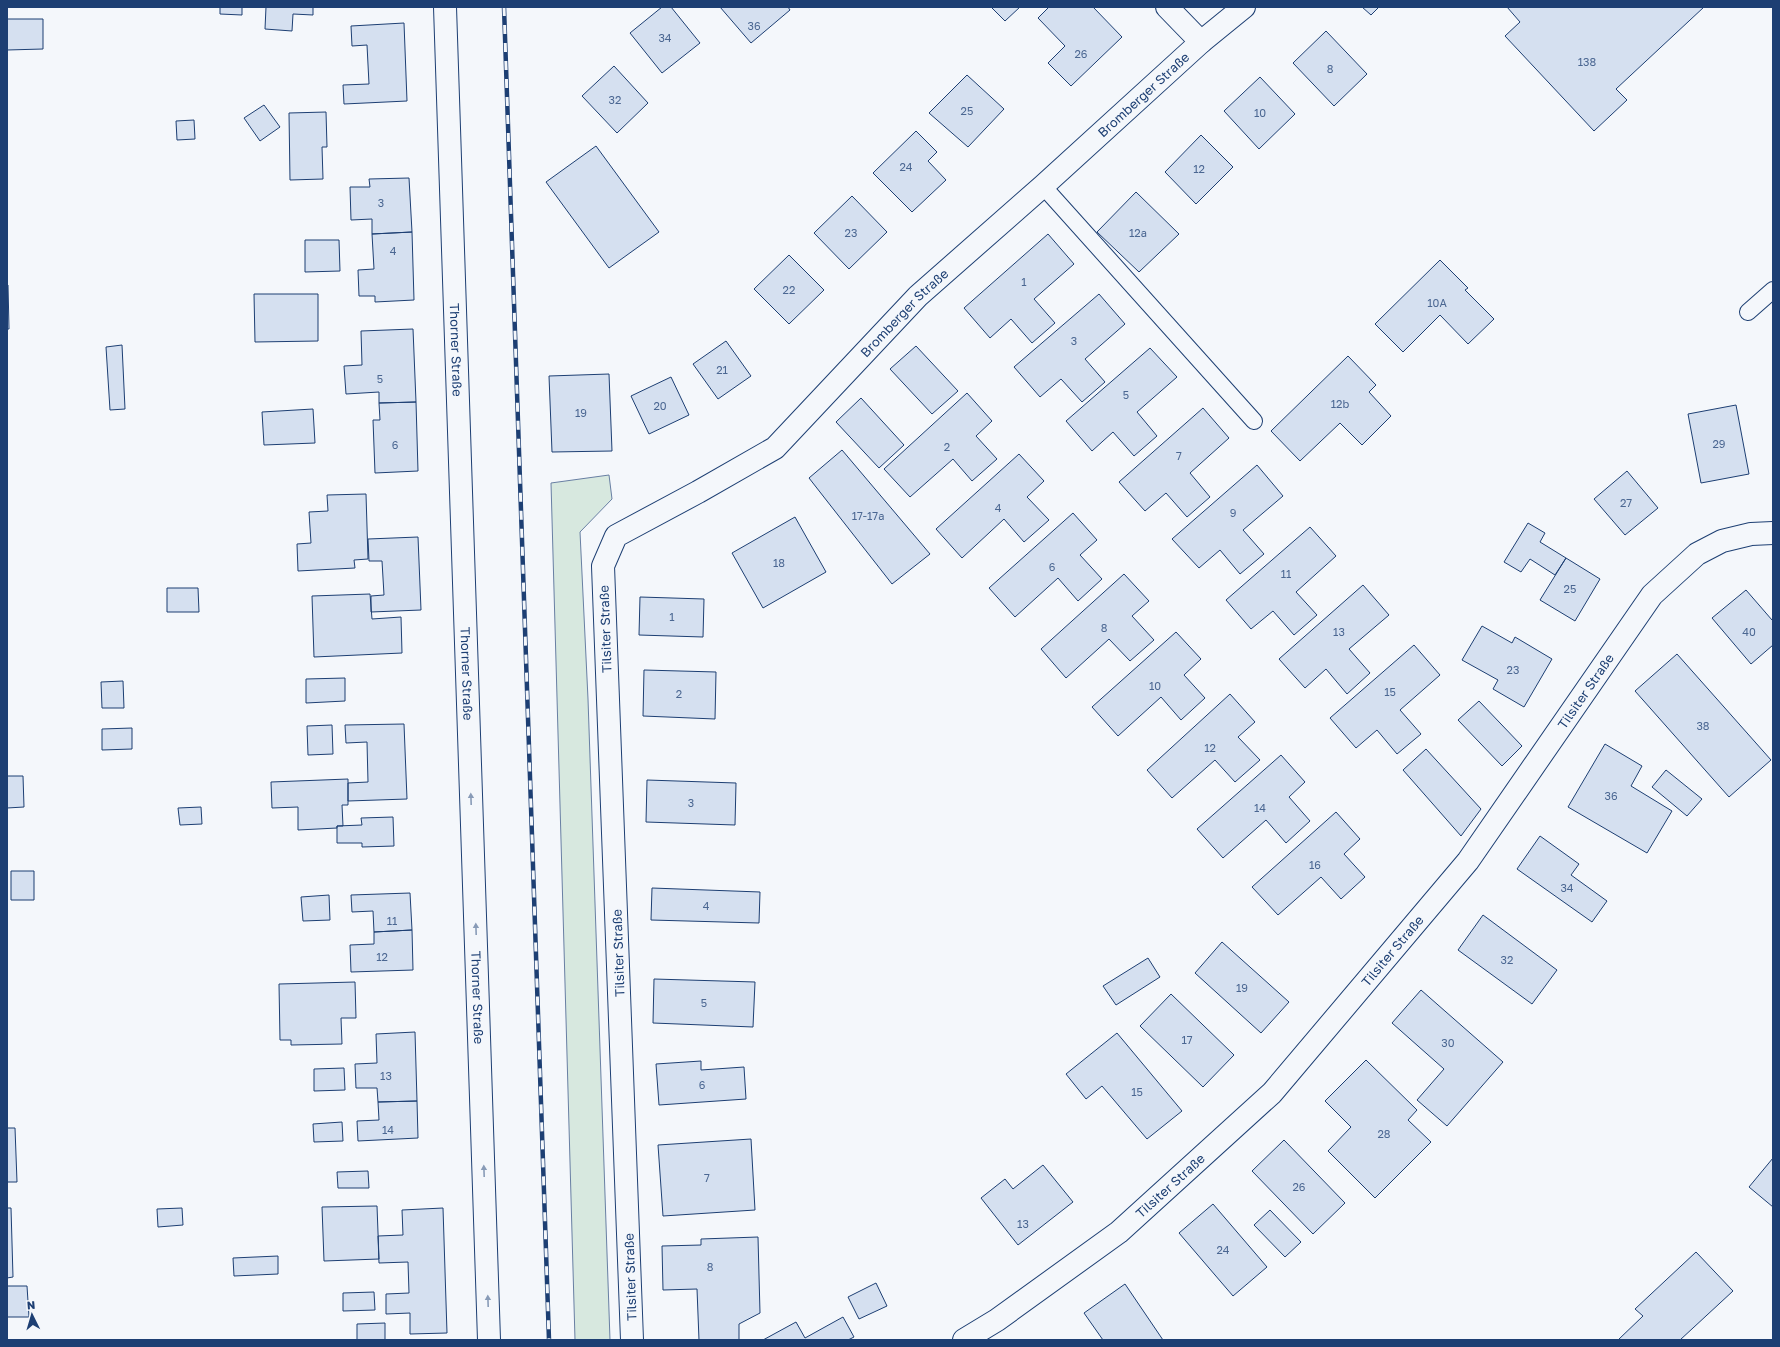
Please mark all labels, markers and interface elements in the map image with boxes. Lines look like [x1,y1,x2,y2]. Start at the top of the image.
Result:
house number: 36 [747,19,761,32]
house number: 34 [658,31,672,44]
house number: 26 [1074,47,1088,60]
street label: Bromberger Straße [1094,49,1192,140]
house number: 138 [1578,55,1597,68]
house number: 8 [1327,62,1334,75]
house number: 32 [609,93,621,106]
house number: 25 [961,104,973,117]
house number: 10 [1254,106,1266,119]
house number: 24 [899,160,913,173]
house number: 12 [1193,162,1205,175]
house number: 3 [378,196,384,209]
house number: 23 [845,226,857,239]
house number: 12a [1129,226,1147,239]
house number: 4 [390,244,397,257]
street label: Bromberger Straße [857,265,951,360]
house number: 1 [1021,275,1027,288]
house number: 22 [783,283,795,296]
house number: 10A [1427,296,1447,309]
street label: Thorner Straße [447,303,466,397]
house number: 3 [1071,334,1077,347]
house number: 21 [716,363,728,376]
house number: 5 [377,372,383,385]
house number: 5 [1123,388,1129,401]
house number: 12b [1331,397,1349,410]
house number: 20 [653,399,667,412]
house number: 19 [575,406,587,419]
house number: 29 [1712,437,1726,450]
house number: 6 [392,438,399,451]
house number: 2 [944,440,950,453]
house number: 7 [1176,449,1182,462]
house number: 27 [1620,496,1632,509]
house number: 4 [995,501,1002,514]
house number: 9 [1230,506,1236,519]
house number: 17-17a [852,509,884,522]
house number: 18 [773,556,785,569]
house number: 6 [1049,560,1056,573]
house number: 11 [1281,567,1291,580]
house number: 25 [1564,582,1576,595]
street label: Tilsiter Straße [595,585,615,673]
house number: 1 [669,610,675,623]
house number: 8 [1101,621,1108,634]
house number: 13 [1333,625,1345,638]
house number: 40 [1742,625,1756,638]
street label: Thorner Straße [457,627,477,721]
street label: Tilsiter Straße [1554,650,1617,732]
house number: 23 [1507,663,1519,676]
house number: 10 [1149,679,1161,692]
house number: 15 [1384,685,1396,698]
house number: 2 [676,687,682,700]
house number: 38 [1696,719,1710,732]
house number: 12 [1204,741,1216,754]
house number: 36 [1604,789,1618,802]
one-way arrow [468,793,475,805]
house number: 3 [688,796,694,809]
house number: 14 [1254,801,1266,814]
house number: 16 [1309,858,1321,871]
house number: 34 [1560,881,1574,894]
house number: 4 [703,899,710,912]
street label: Tilsiter Straße [608,909,628,997]
street label: Tilsiter Straße [1358,912,1427,989]
house number: 11 [387,914,397,927]
one-way arrow [472,923,479,935]
house number: 12 [376,950,388,963]
street label: Thorner Straße [468,950,487,1044]
house number: 32 [1501,953,1513,966]
house number: 19 [1236,981,1248,994]
house number: 5 [701,996,707,1009]
house number: 17 [1181,1033,1193,1046]
house number: 30 [1441,1036,1455,1049]
house number: 13 [380,1069,392,1082]
house number: 6 [699,1078,706,1091]
house number: 15 [1131,1085,1143,1098]
house number: 14 [382,1123,394,1136]
house number: 28 [1377,1127,1391,1140]
street label: Tilsiter Straße [1132,1150,1208,1221]
one-way arrow [481,1164,487,1177]
house number: 7 [704,1171,710,1184]
house number: 26 [1292,1180,1306,1193]
house number: 13 [1017,1217,1029,1230]
street label: Tilsiter Straße [620,1233,640,1321]
house number: 24 [1216,1243,1230,1256]
house number: 8 [707,1260,714,1273]
one-way arrow [485,1294,491,1307]
north arrow [12,1295,52,1335]
text: N [26,1298,36,1311]

